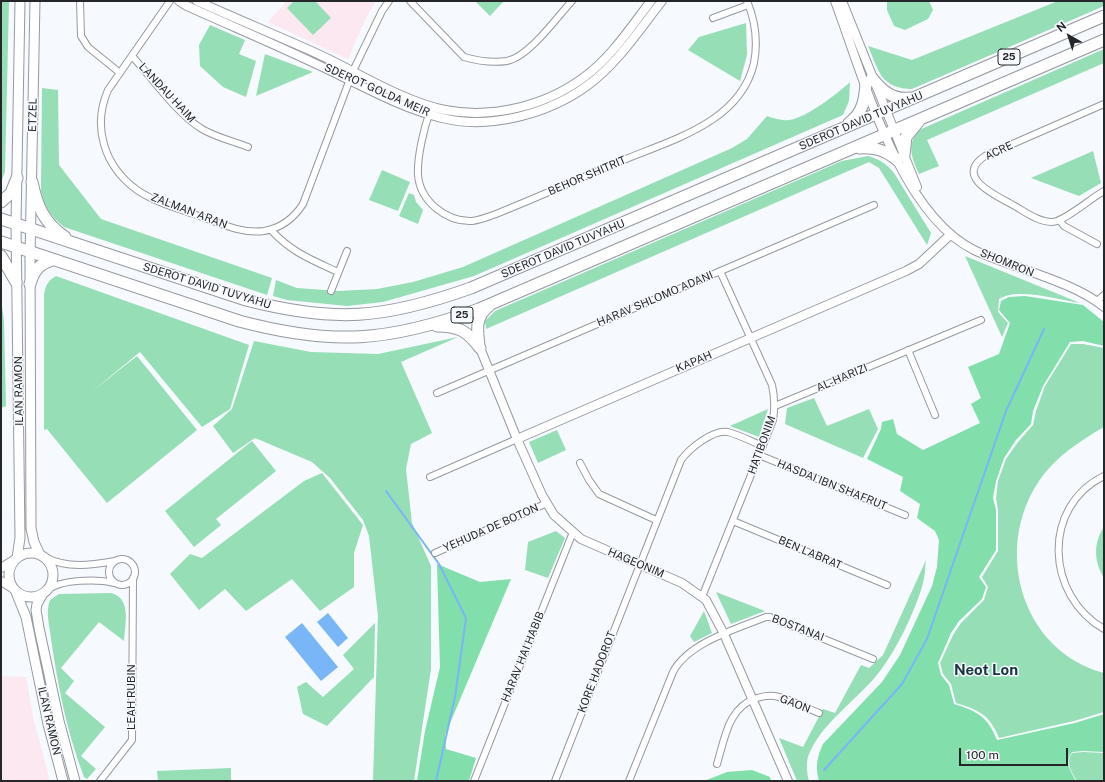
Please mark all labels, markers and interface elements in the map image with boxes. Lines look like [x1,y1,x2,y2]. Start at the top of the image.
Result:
north arrow [1049,16,1089,56]
text: N [1054,19,1069,34]
road number: 25 [998,49,1020,65]
street label: LANDAU HAIM [136,60,198,126]
street label: SDEROT GOLDA MEIR [322,61,432,119]
street label: SDEROT DAVID TUVYAHU [797,89,925,153]
street label: ETZEL [26,98,40,132]
street label: ACRE [983,139,1015,163]
street label: BEHOR SHITRIT [546,154,628,198]
street label: ZALMAN ARAN [149,190,229,232]
street label: SDEROT DAVID TUVYAHU [499,217,627,281]
street label: SHOMRON [978,246,1036,280]
street label: SDEROT DAVID TUVYAHU [141,260,273,312]
street label: HARAV SHLOMO ADANI [595,268,715,330]
road number: 25 [451,307,473,323]
street label: KAPAH [674,348,714,376]
street label: ILAN RAMON [12,356,26,426]
street label: AL-HARIZI [814,361,870,395]
street label: HATIBONIM [745,414,779,476]
street label: HASDAI IBN SHAFRUT [775,457,889,513]
street label: YEHUDA DE BOTON [441,501,541,555]
street label: BEN LABRAT [776,534,844,572]
street label: HAGEONIM [606,545,666,581]
street label: HARAV HAI HABIB [499,610,547,704]
street label: BOSTANAI [770,612,826,644]
street label: KORE HADOROT [575,629,619,715]
district label: Neot Lon [954,661,1018,679]
street label: LEAH RUBIN [125,664,139,730]
street label: ILAN RAMON [35,686,63,756]
street label: GAON [778,692,812,716]
scale bar [961,740,1070,766]
text: 100 m [966,748,999,762]

